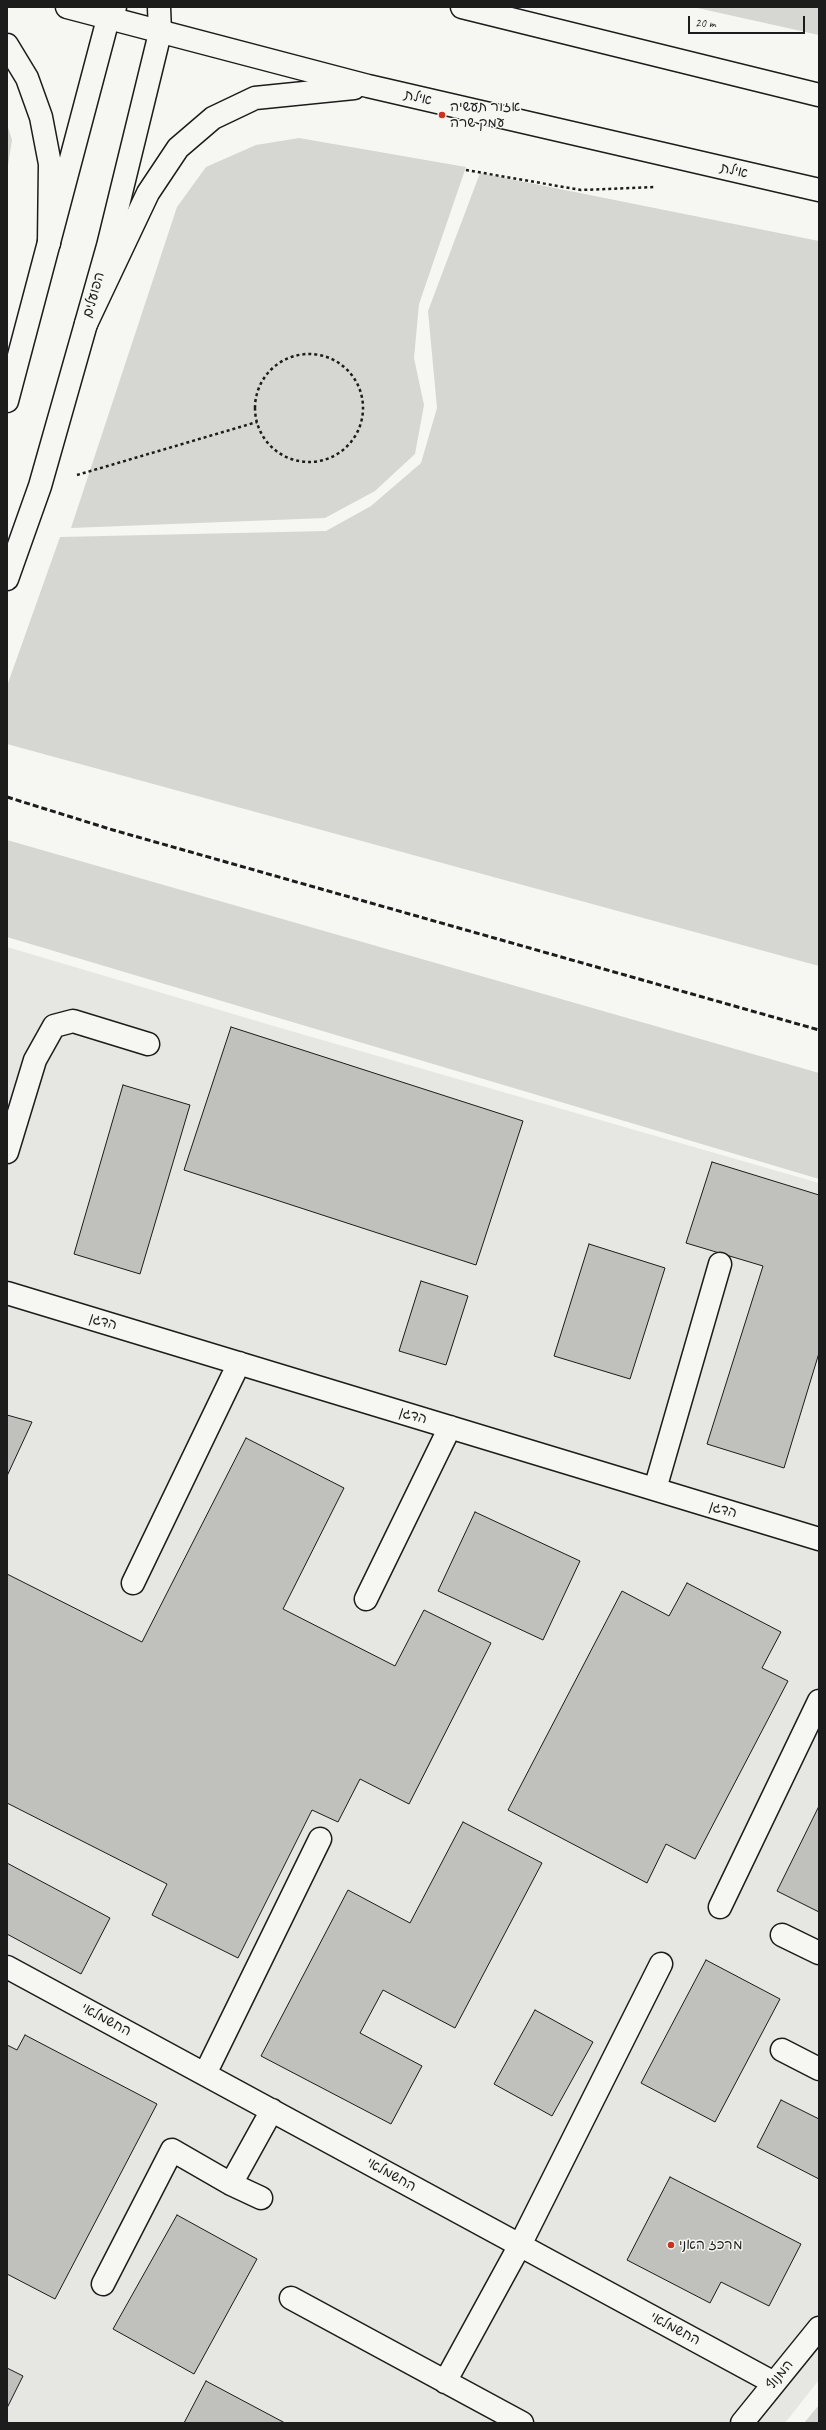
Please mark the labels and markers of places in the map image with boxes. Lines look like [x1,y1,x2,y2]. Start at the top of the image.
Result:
place label: אזור תעשיה עמק שרה [450,99,520,132]
marker: אזור תעשיה עמק שרה [437,110,447,120]
place label: מרכז האני [679,2237,743,2253]
marker: מרכז האני [666,2240,676,2250]

